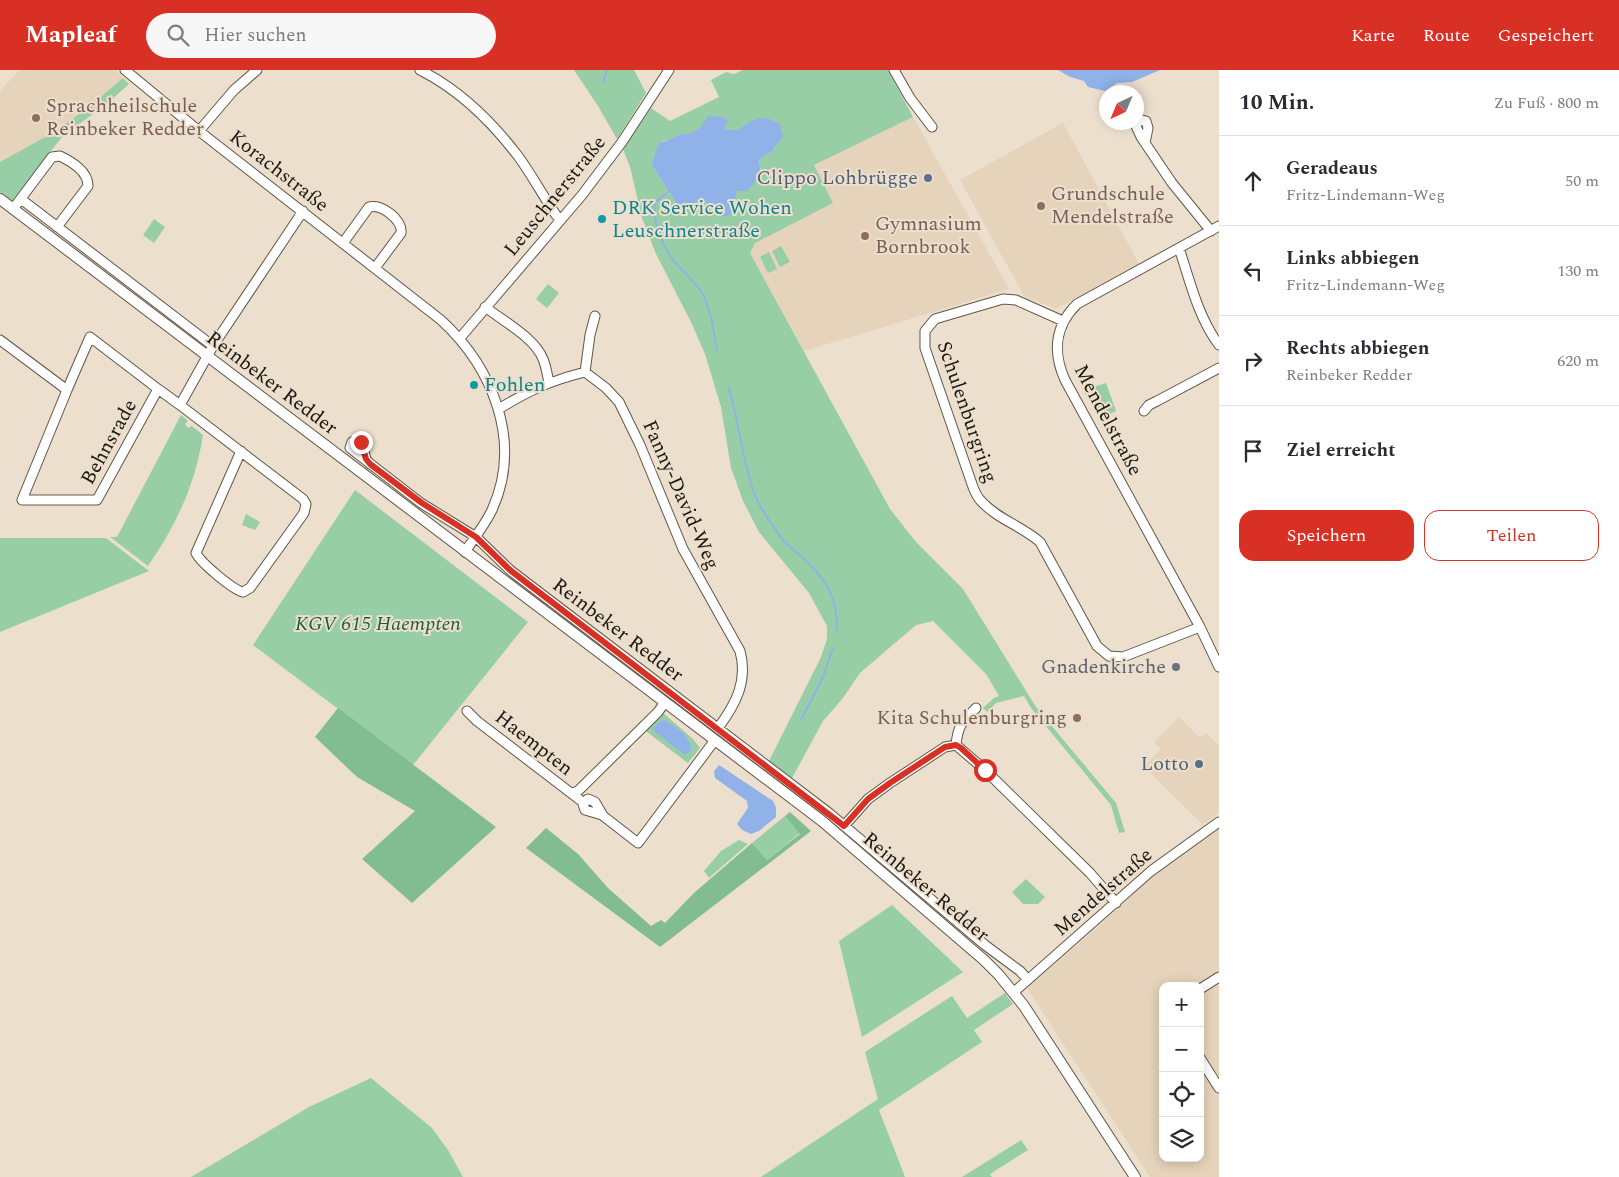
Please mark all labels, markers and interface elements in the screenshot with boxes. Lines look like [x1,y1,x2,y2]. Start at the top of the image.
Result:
search box [146,13,496,58]
text: Mapleaf [25,17,116,53]
icon: search [164,21,192,49]
text: Hier suchen [204,21,306,50]
text: Karte [1351,22,1395,49]
text: Route [1423,22,1470,49]
text: Gespeichert [1498,22,1594,49]
north arrow [1099,85,1144,130]
text: 10 Min. [1239,87,1314,119]
place label: Sprachheilschule Reinbeker Redder [46,91,204,144]
text: Zu Fuß · 800 m [1494,91,1599,115]
marker: Sprachheilschule Reinbeker Redder [30,112,42,124]
street label: Korachstraße [223,122,335,220]
street label: Leuschnerstraße [497,129,613,263]
text: Geradeaus [1286,154,1378,183]
place label: Clippo Lohbrügge [757,163,918,193]
icon: ahead [1239,167,1267,195]
text: 50 m [1565,169,1599,193]
marker: Clippo Lohbrügge [922,172,934,184]
place label: Grundschule Mendelstraße [1051,179,1174,232]
text: Fritz-Lindemann-Weg [1286,183,1445,207]
place label: DRK Service Wohen Leuschnerstraße [612,193,792,246]
marker: Grundschule Mendelstraße [1035,200,1047,212]
place label: Gymnasium Bornbrook [875,209,982,262]
marker: DRK Service Wohen Leuschnerstraße [596,213,608,225]
marker: Gymnasium Bornbrook [859,230,871,242]
text: Links abbiegen [1286,244,1420,273]
icon: left [1239,257,1267,285]
text: 130 m [1557,259,1599,283]
text: Fritz-Lindemann-Weg [1286,273,1445,297]
street label: Reinbeker Redder [200,324,344,443]
text: Rechts abbiegen [1286,334,1430,363]
street label: Schulenburgring [929,337,1005,487]
icon: right [1239,347,1267,375]
text: 620 m [1557,349,1599,373]
street label: Mendelstraße [1066,359,1150,481]
text: Reinbeker Redder [1286,363,1412,387]
place label: Fohlen [484,370,545,400]
marker: Fohlen [468,379,480,391]
street label: Behnsrade [73,394,145,490]
street label: Fanny-David-Weg [635,415,727,575]
route end [350,431,373,454]
text: Ziel erreicht [1286,436,1396,465]
icon: arrive [1239,437,1267,465]
button: Speichern [1239,510,1414,561]
button: Teilen [1424,510,1599,561]
street label: Reinbeker Redder [546,571,690,690]
park label: KGV 615 Haempten [295,609,461,639]
place label: Gnadenkirche [1041,652,1166,682]
marker: Gnadenkirche [1170,661,1182,673]
street label: Haempten [488,703,580,783]
place label: Kita Schulenburgring [877,703,1067,733]
marker: Kita Schulenburgring [1071,712,1083,724]
place label: Lotto [1141,749,1189,779]
marker: Lotto [1193,758,1205,770]
route start [974,759,997,782]
street label: Reinbeker Redder [856,825,996,949]
street label: Mendelstraße [1047,840,1159,944]
map controls [1159,982,1204,1162]
button: + [1159,982,1204,1027]
button: − [1159,1027,1204,1072]
button: locate [1159,1072,1204,1117]
button: layers [1159,1117,1204,1162]

